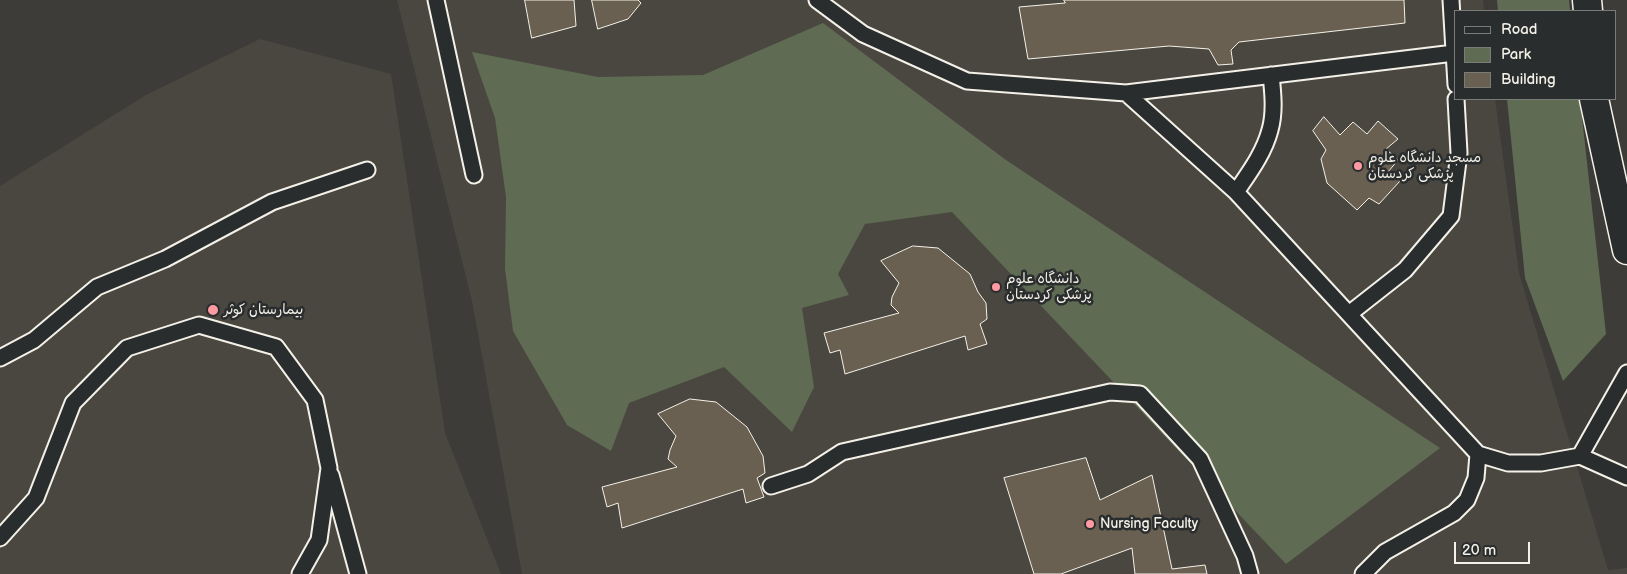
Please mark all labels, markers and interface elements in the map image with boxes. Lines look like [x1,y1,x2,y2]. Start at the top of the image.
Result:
legend [1454,10,1617,100]
text: Road [1501,20,1537,39]
text: Park [1501,45,1531,64]
text: Building [1501,70,1556,89]
place label: مسجد دانشگاه علوم پزشکی کردستان [1368,150,1481,182]
marker: مسجد دانشگاه علوم پزشکی کردستان [1352,160,1364,172]
place label: دانشگاه علوم پزشکی کردستان [1006,271,1092,304]
marker: دانشگاه علوم پزشکی کردستان [990,281,1002,293]
place label: بیمارستان کوثر [224,302,303,318]
marker: بیمارستان کوثر [206,303,220,317]
place label: Nursing Faculty [1100,516,1198,532]
marker: Nursing Faculty [1084,518,1096,530]
scale bar [1457,532,1533,564]
text: 20 m [1462,541,1496,560]

